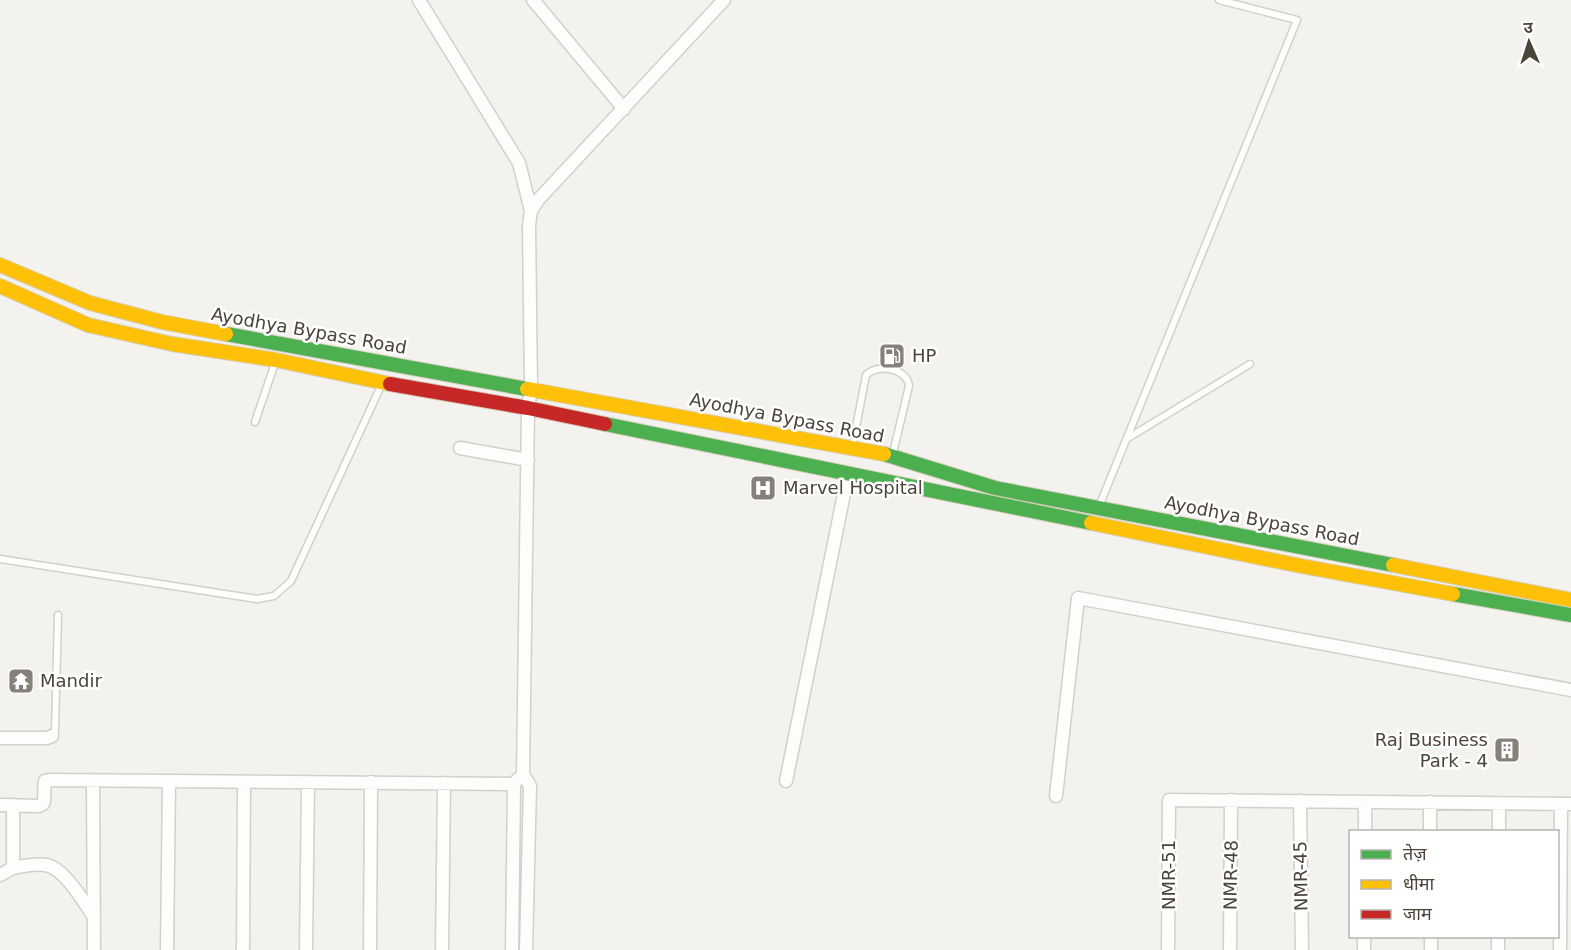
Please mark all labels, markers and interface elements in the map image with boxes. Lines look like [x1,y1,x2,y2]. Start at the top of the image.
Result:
north arrow [1499,12,1559,72]
text: उ [1523,18,1534,37]
street label: Ayodhya Bypass Road [210,303,408,358]
fuel station icon: HP [877,341,907,371]
place label: HP [912,345,937,366]
street label: Ayodhya Bypass Road [688,388,886,447]
hospital icon: Marvel Hospital [748,473,778,503]
place label: Marvel Hospital [783,477,923,498]
street label: Ayodhya Bypass Road [1163,491,1361,550]
temple icon: Mandir [6,666,36,696]
place label: Mandir [40,670,102,691]
place label: Raj Business Park - 4 [1375,729,1488,771]
building icon: Raj Business Park - 4 [1492,735,1522,765]
legend [1349,830,1559,938]
street label: NMR-51 [1158,840,1179,910]
street label: NMR-48 [1219,840,1242,910]
street label: NMR-45 [1289,841,1312,911]
text: तेज़ [1403,843,1427,864]
text: धीमा [1403,873,1434,894]
text: जाम [1403,903,1433,924]

